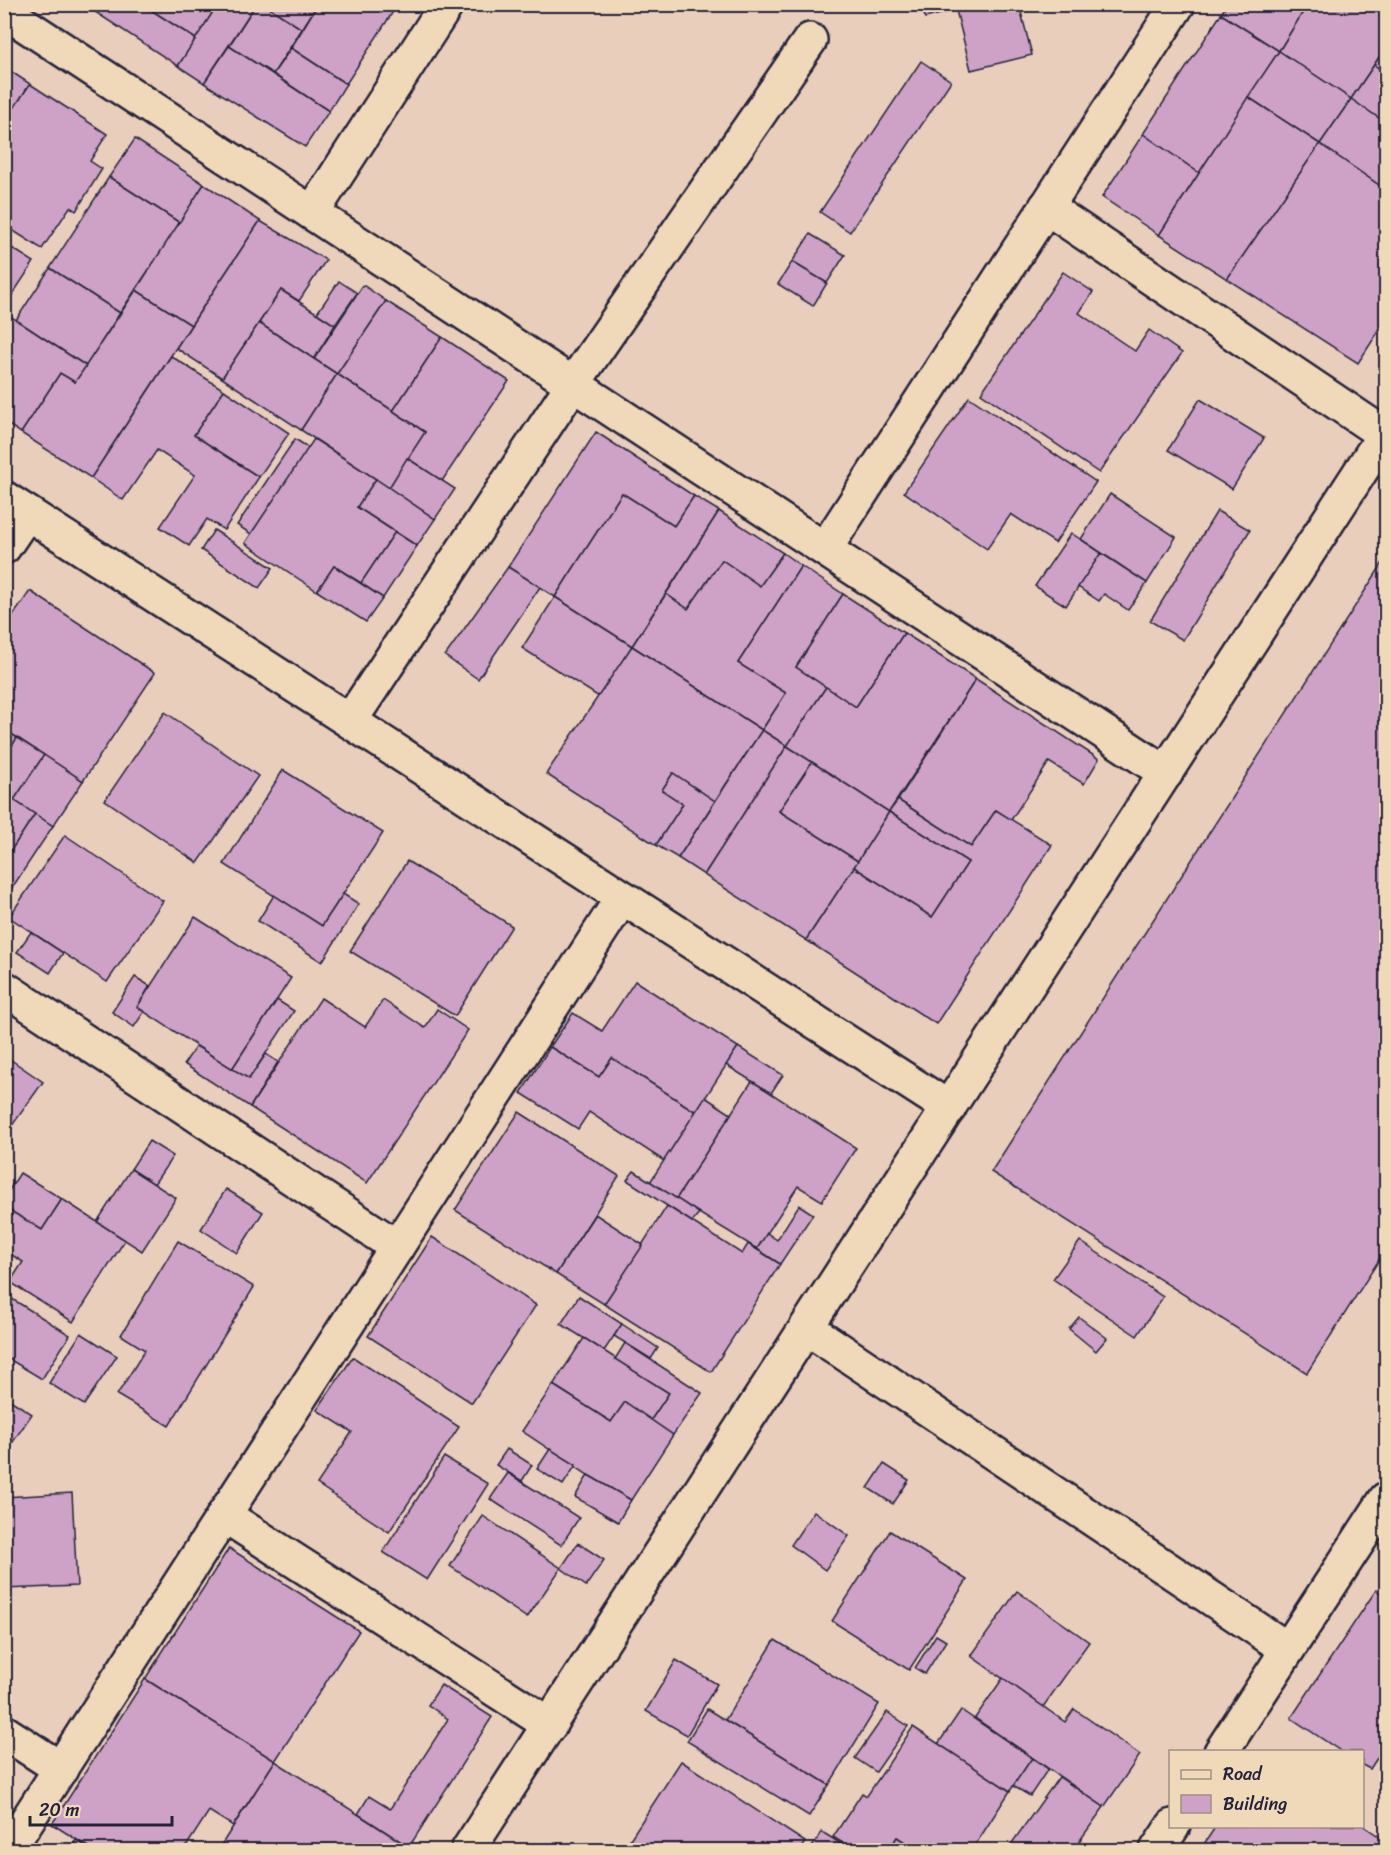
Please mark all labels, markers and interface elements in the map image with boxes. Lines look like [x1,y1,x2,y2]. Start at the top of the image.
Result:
legend [1169,1750,1364,1828]
text: Road [1223,1758,1263,1790]
text: Building [1223,1788,1287,1820]
scale bar [30,1789,172,1827]
text: 20 m [39,1794,79,1826]

